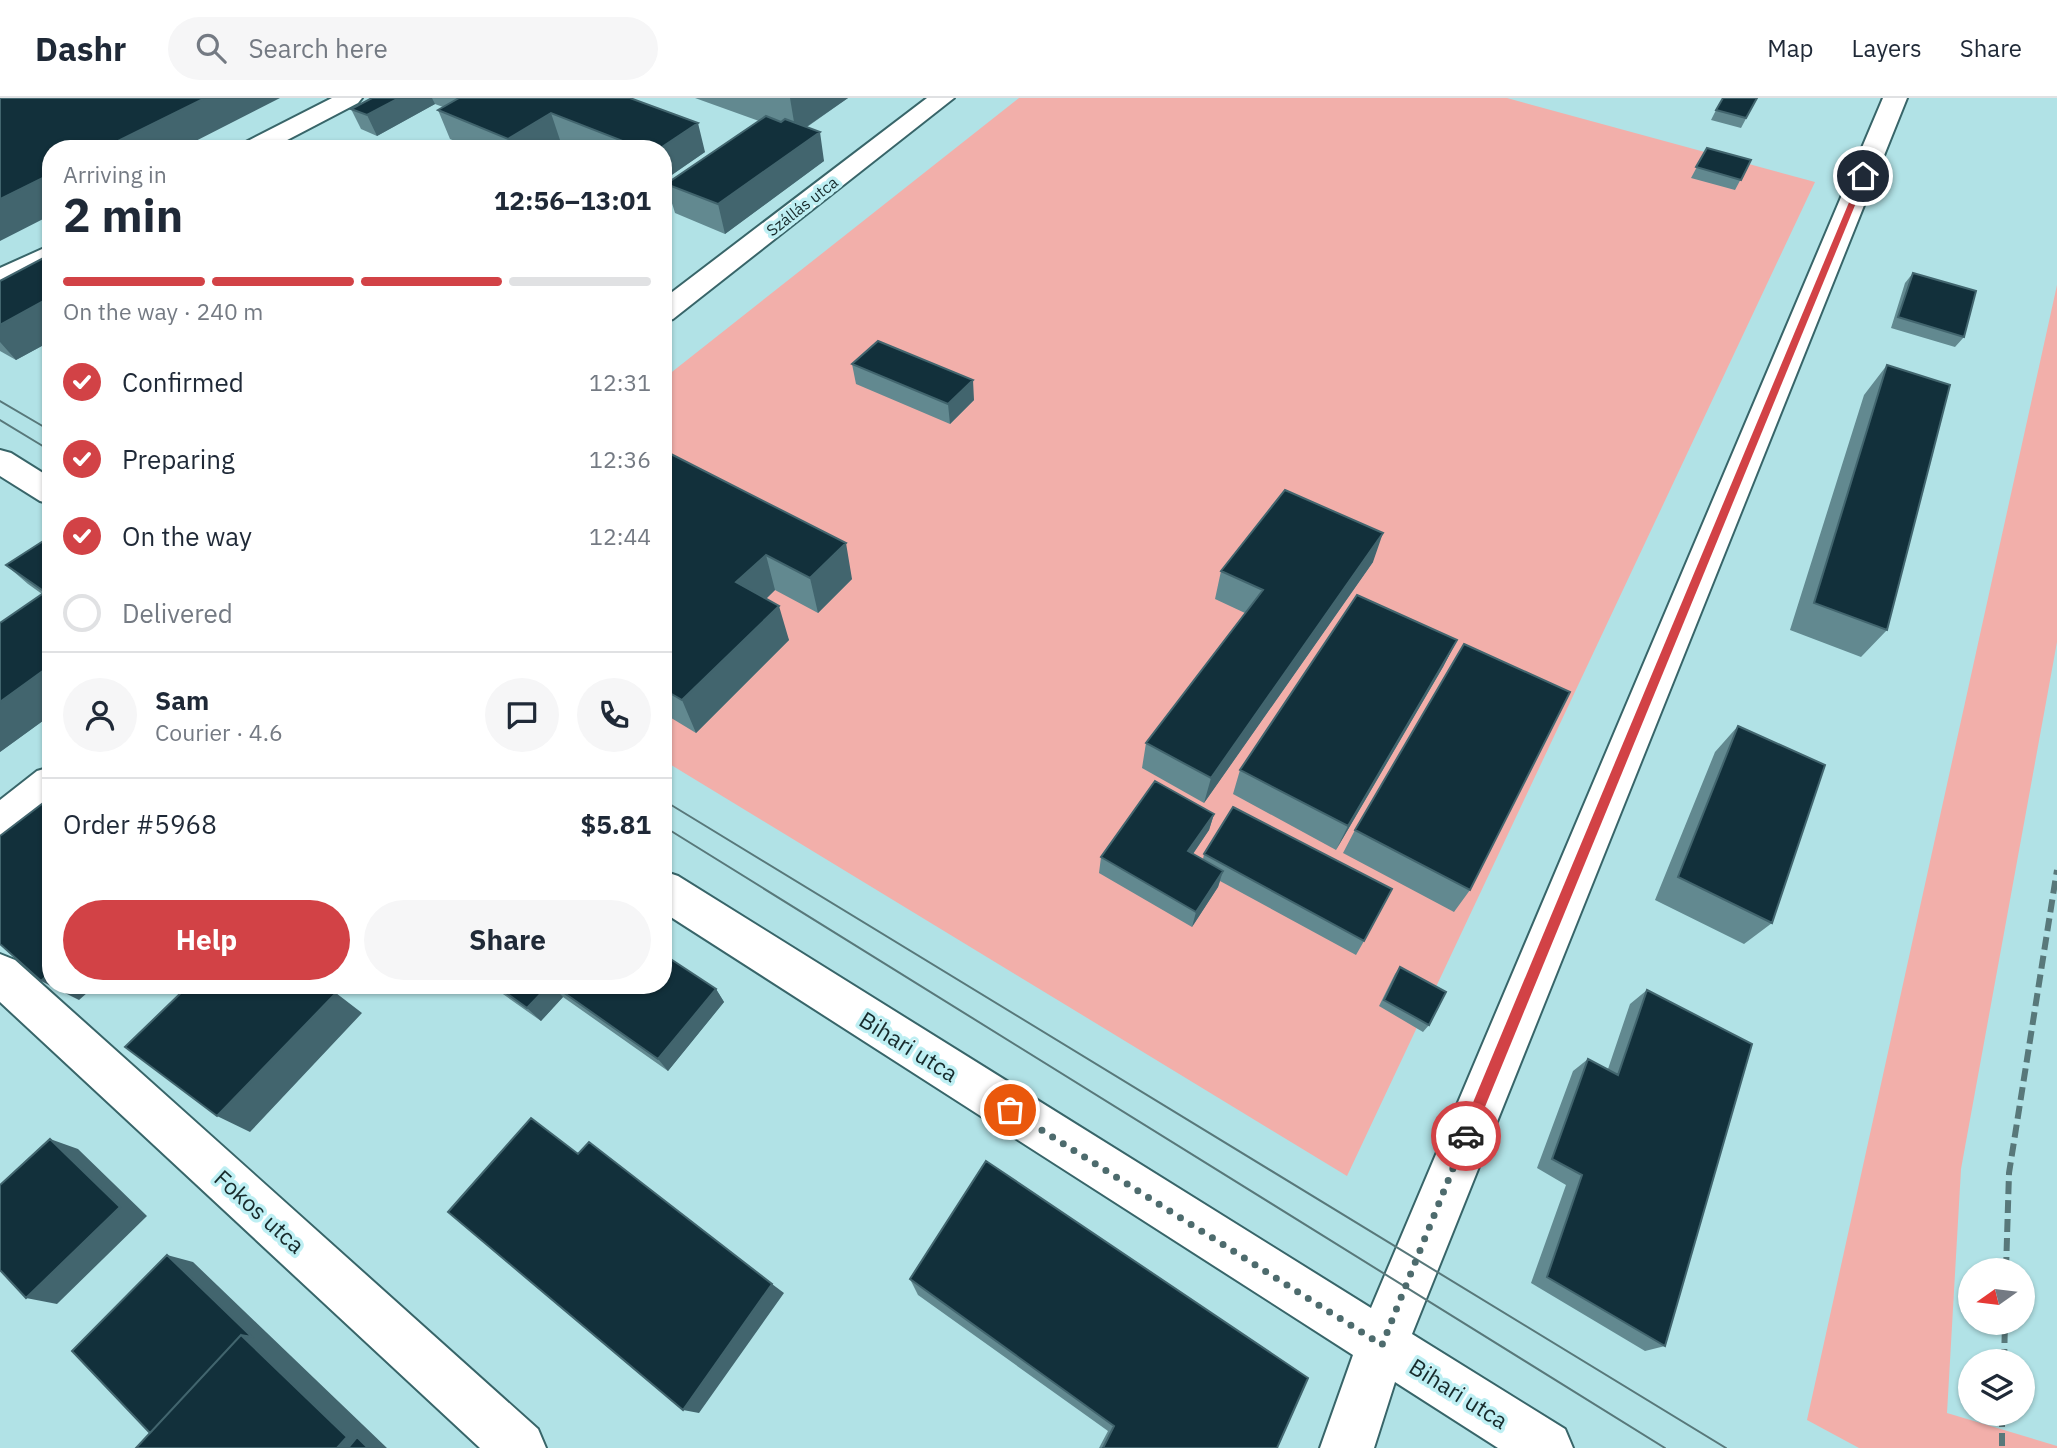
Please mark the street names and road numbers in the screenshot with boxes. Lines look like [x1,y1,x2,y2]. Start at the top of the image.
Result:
street label: Szállás utca [762,172,842,240]
street label: Bihari utca [854,1004,964,1088]
street label: Fokos utca [209,1163,311,1259]
street label: Bihari utca [1404,1351,1514,1435]

